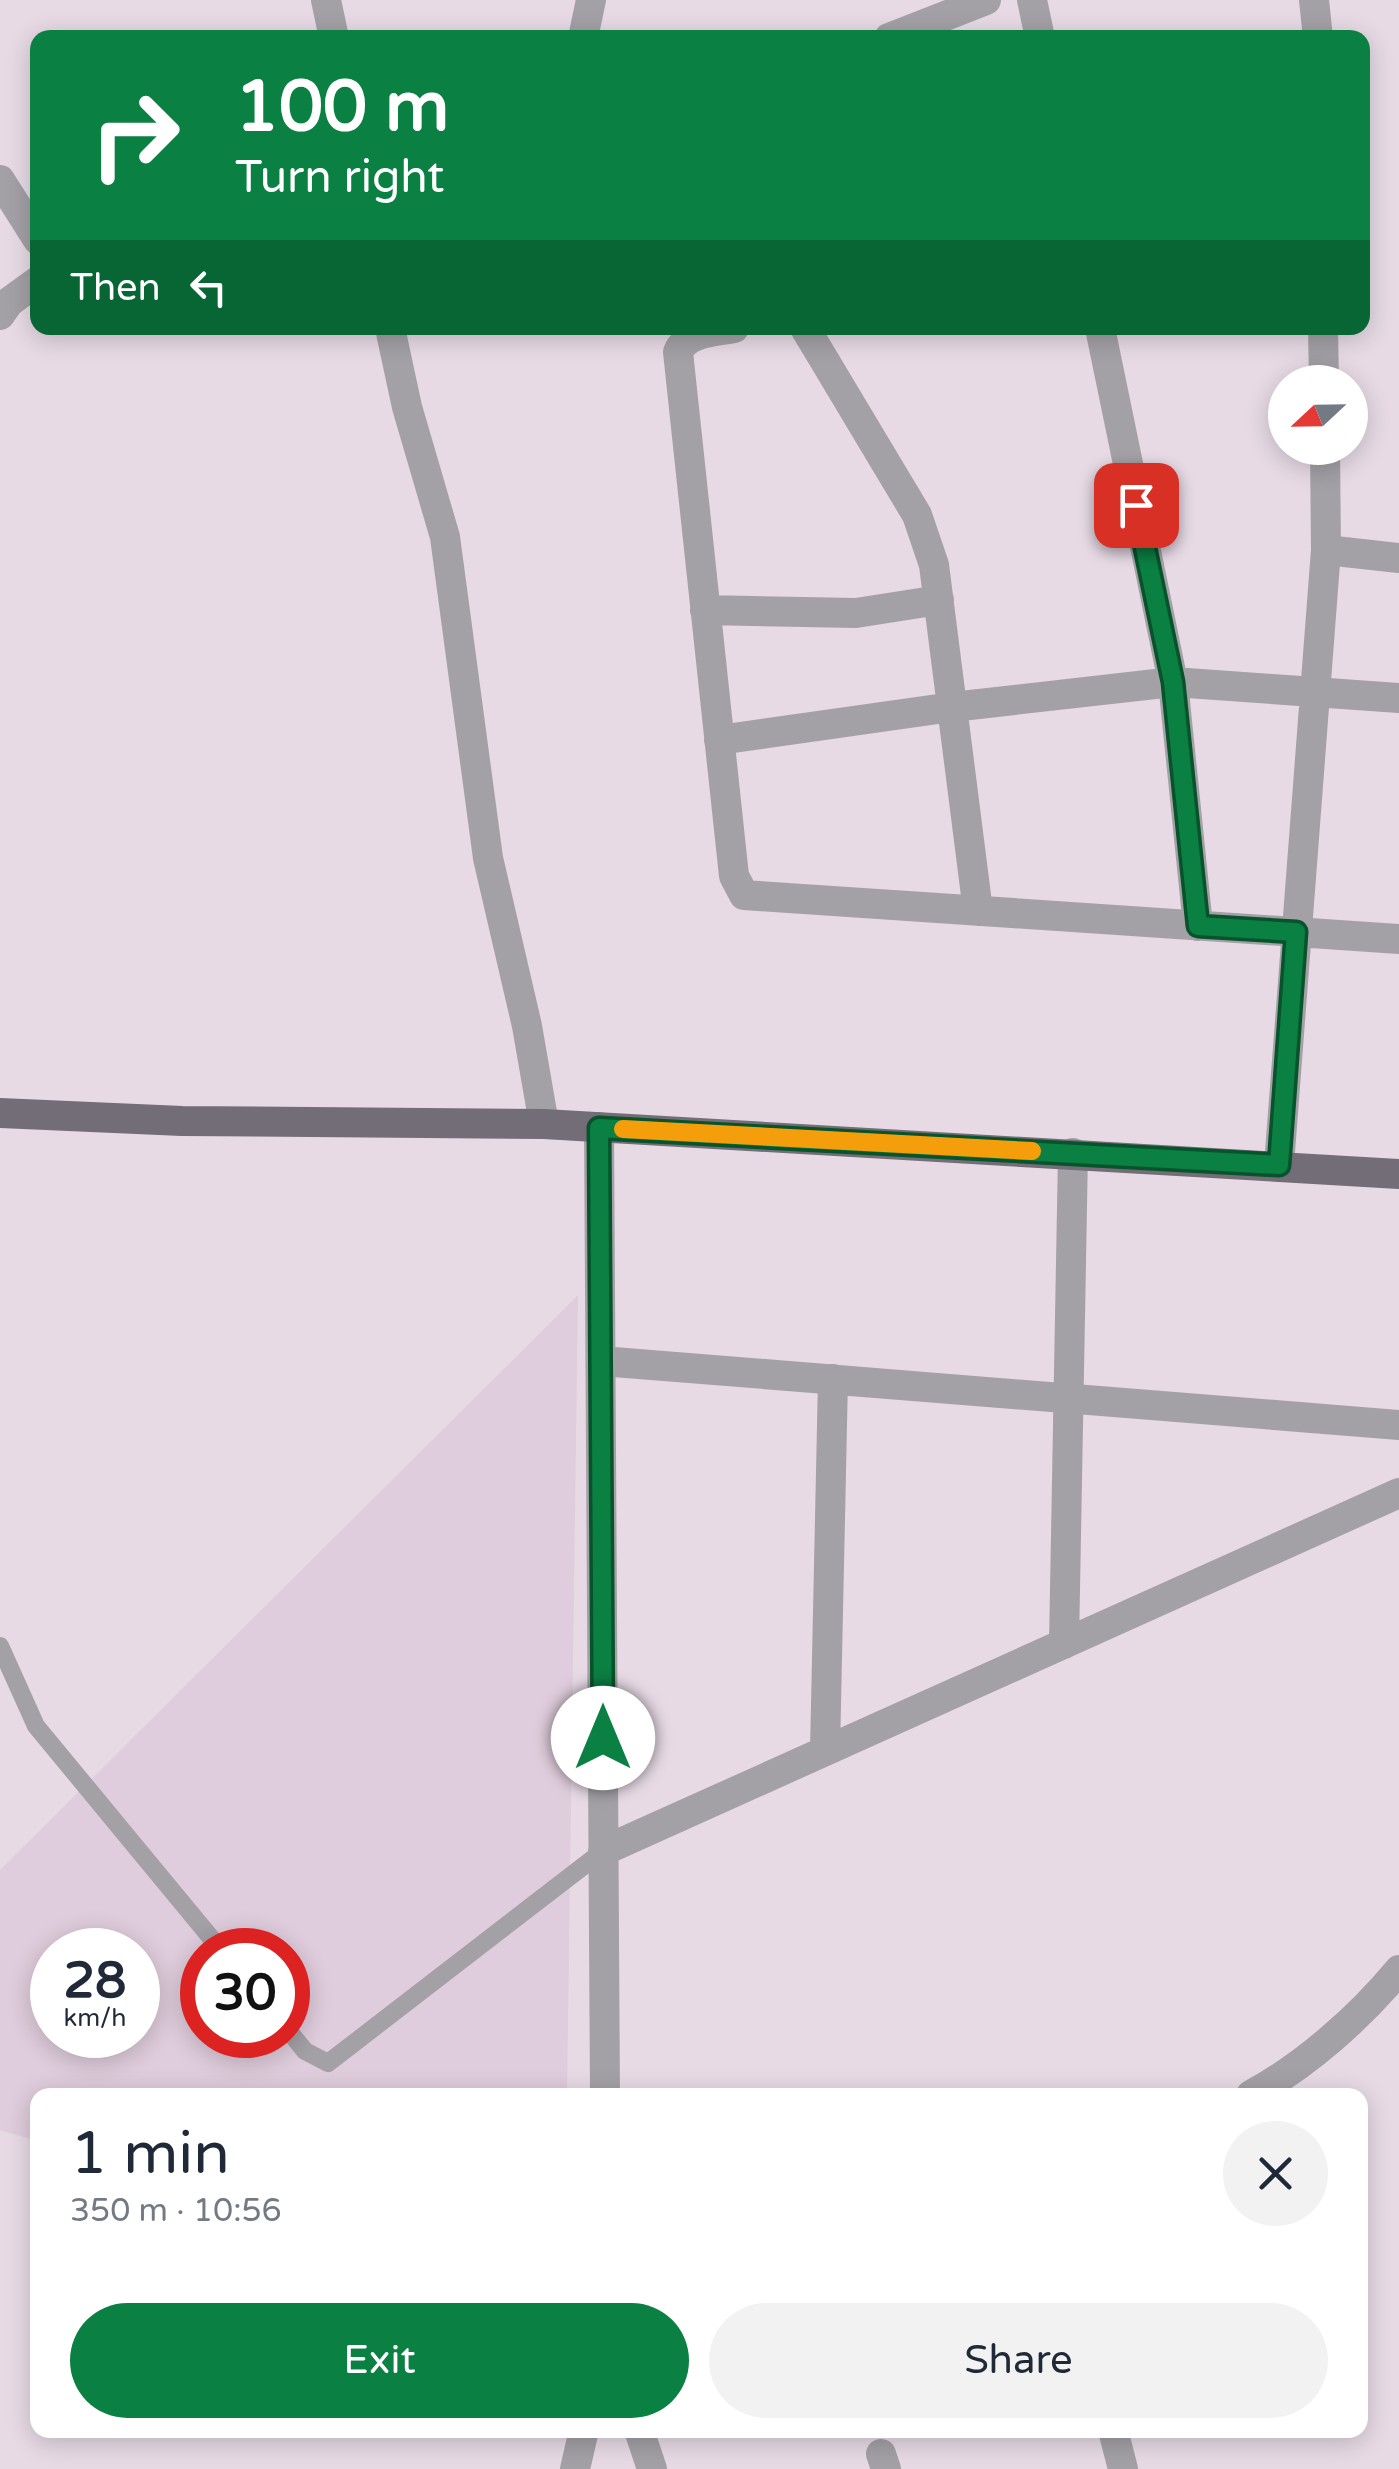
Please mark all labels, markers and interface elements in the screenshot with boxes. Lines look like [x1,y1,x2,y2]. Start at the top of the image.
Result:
text: 100 m [235,66,449,150]
icon: right [70,70,200,200]
text: Turn right [235,151,444,205]
icon: left [181,260,236,315]
text: Then [70,265,161,311]
north arrow [1268,365,1368,465]
map controls [1268,365,1368,465]
pin [1094,463,1179,548]
icon: arrive [1109,478,1164,533]
position arrow [551,1686,655,1790]
speed limit sign: 30 [180,1928,310,2058]
text: 28 [64,1951,126,2011]
text: km/h [64,2003,126,2033]
text: 1 min [70,2118,230,2190]
button: close [1223,2121,1328,2226]
text: 350 m · 10:56 [70,2192,282,2230]
button: Exit [70,2303,689,2418]
button: Share [709,2303,1328,2418]

